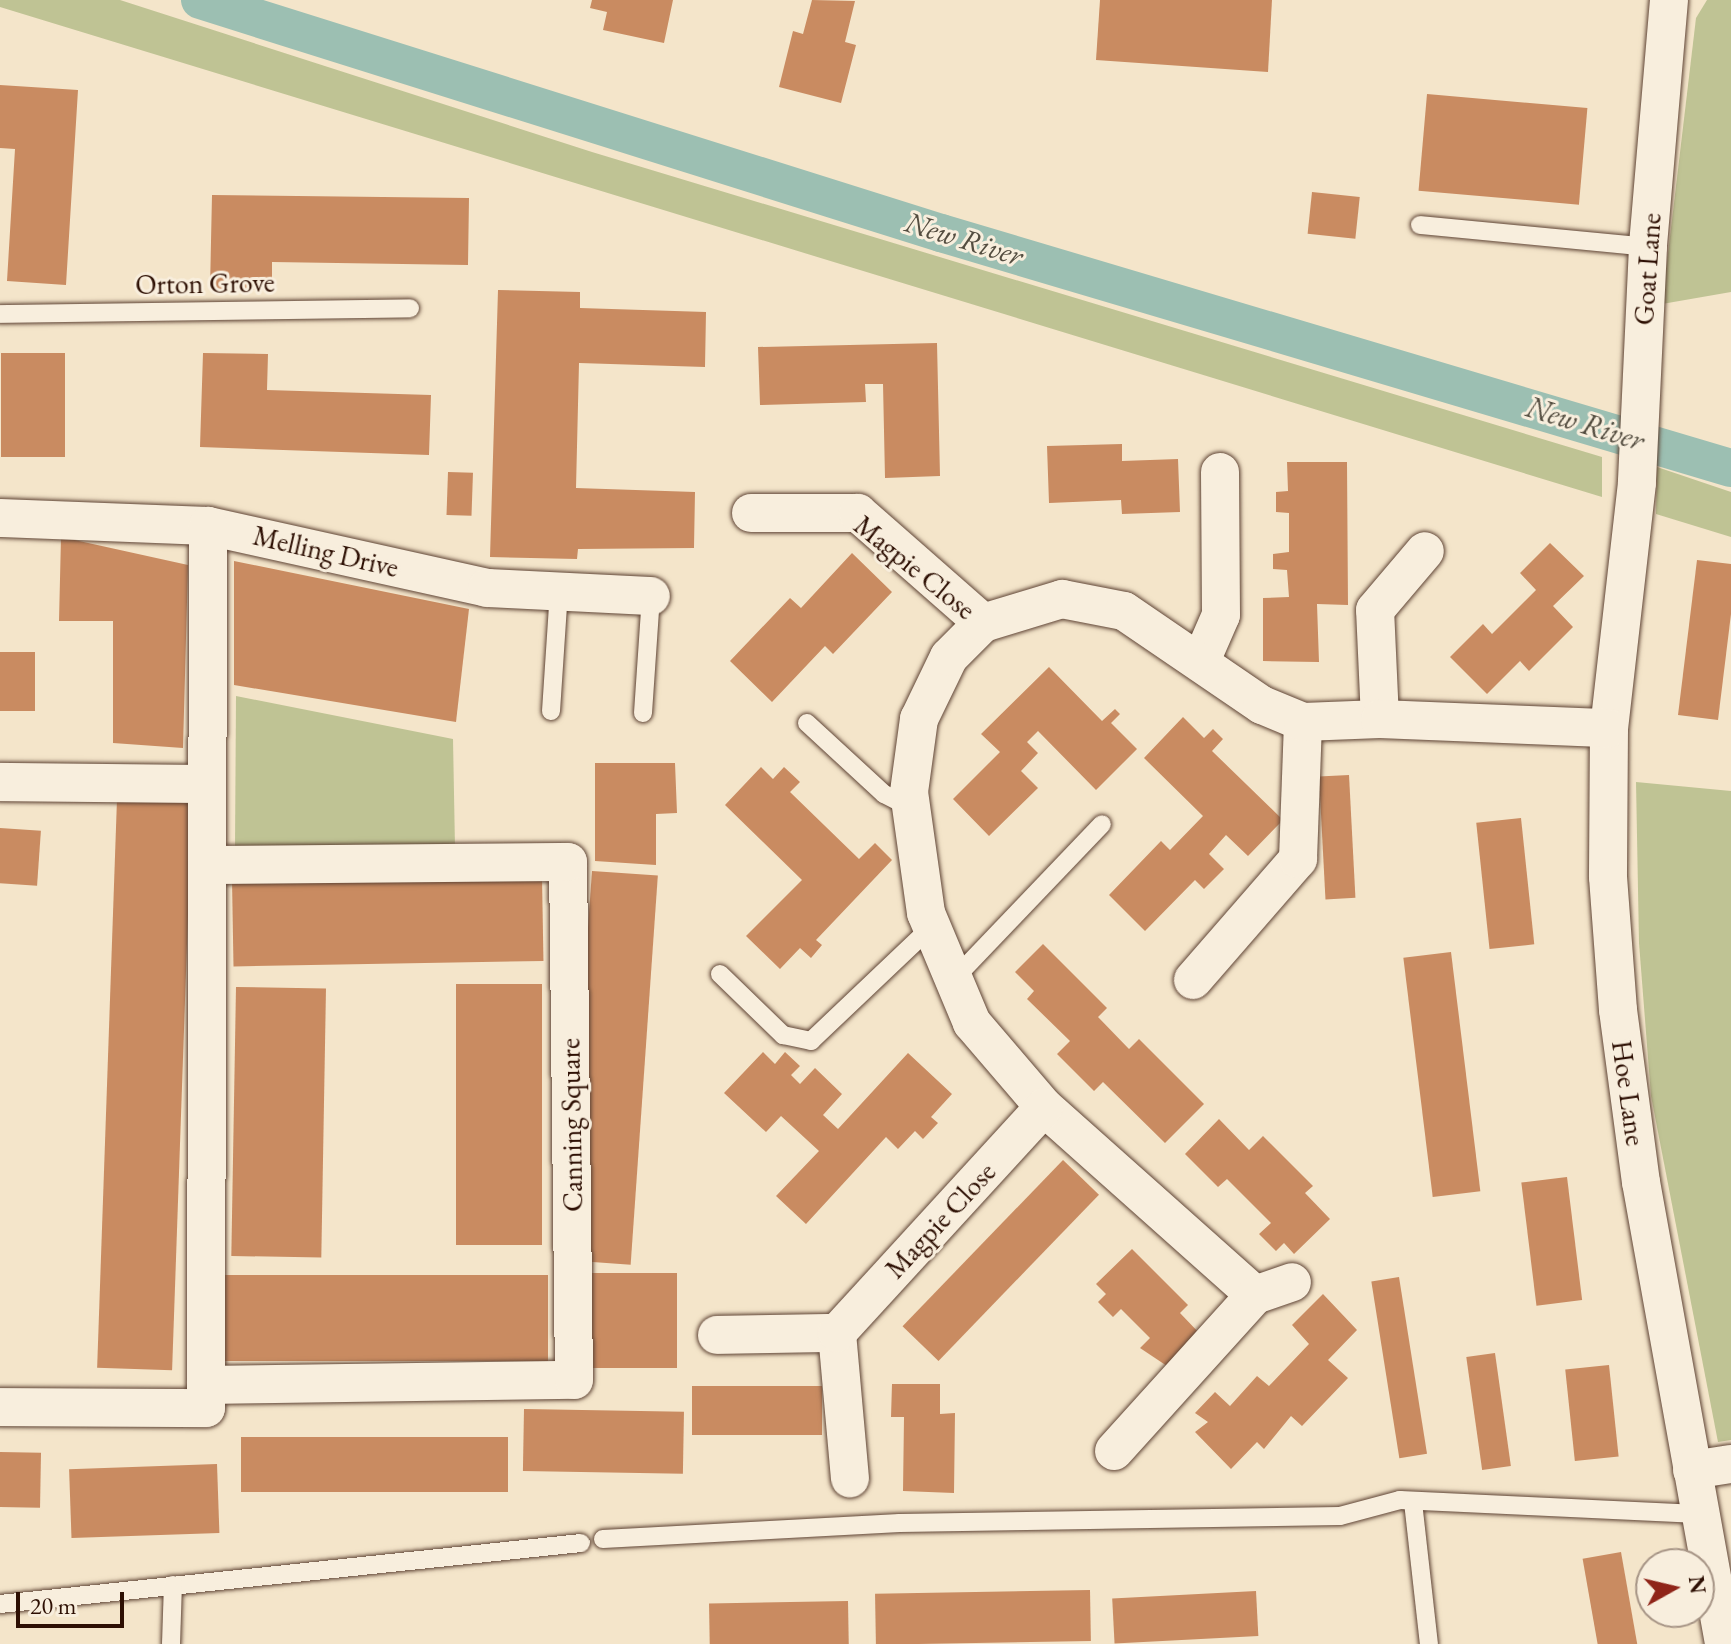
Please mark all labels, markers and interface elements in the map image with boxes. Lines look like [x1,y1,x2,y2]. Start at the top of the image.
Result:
water label: New River [901,204,1027,274]
street label: Goat Lane [1626,212,1668,326]
street label: Orton Grove [135,265,275,301]
water label: New River [1522,389,1648,459]
street label: Magpie Close [848,508,982,626]
street label: Melling Drive [250,518,402,584]
street label: Canning Square [553,1038,589,1212]
street label: Hoe Lane [1605,1038,1653,1148]
street label: Magpie Close [878,1155,1002,1285]
north arrow [1635,1548,1715,1628]
text: N [1682,1574,1713,1596]
scale bar [20,1576,128,1626]
text: 20 m [30,1590,77,1621]

